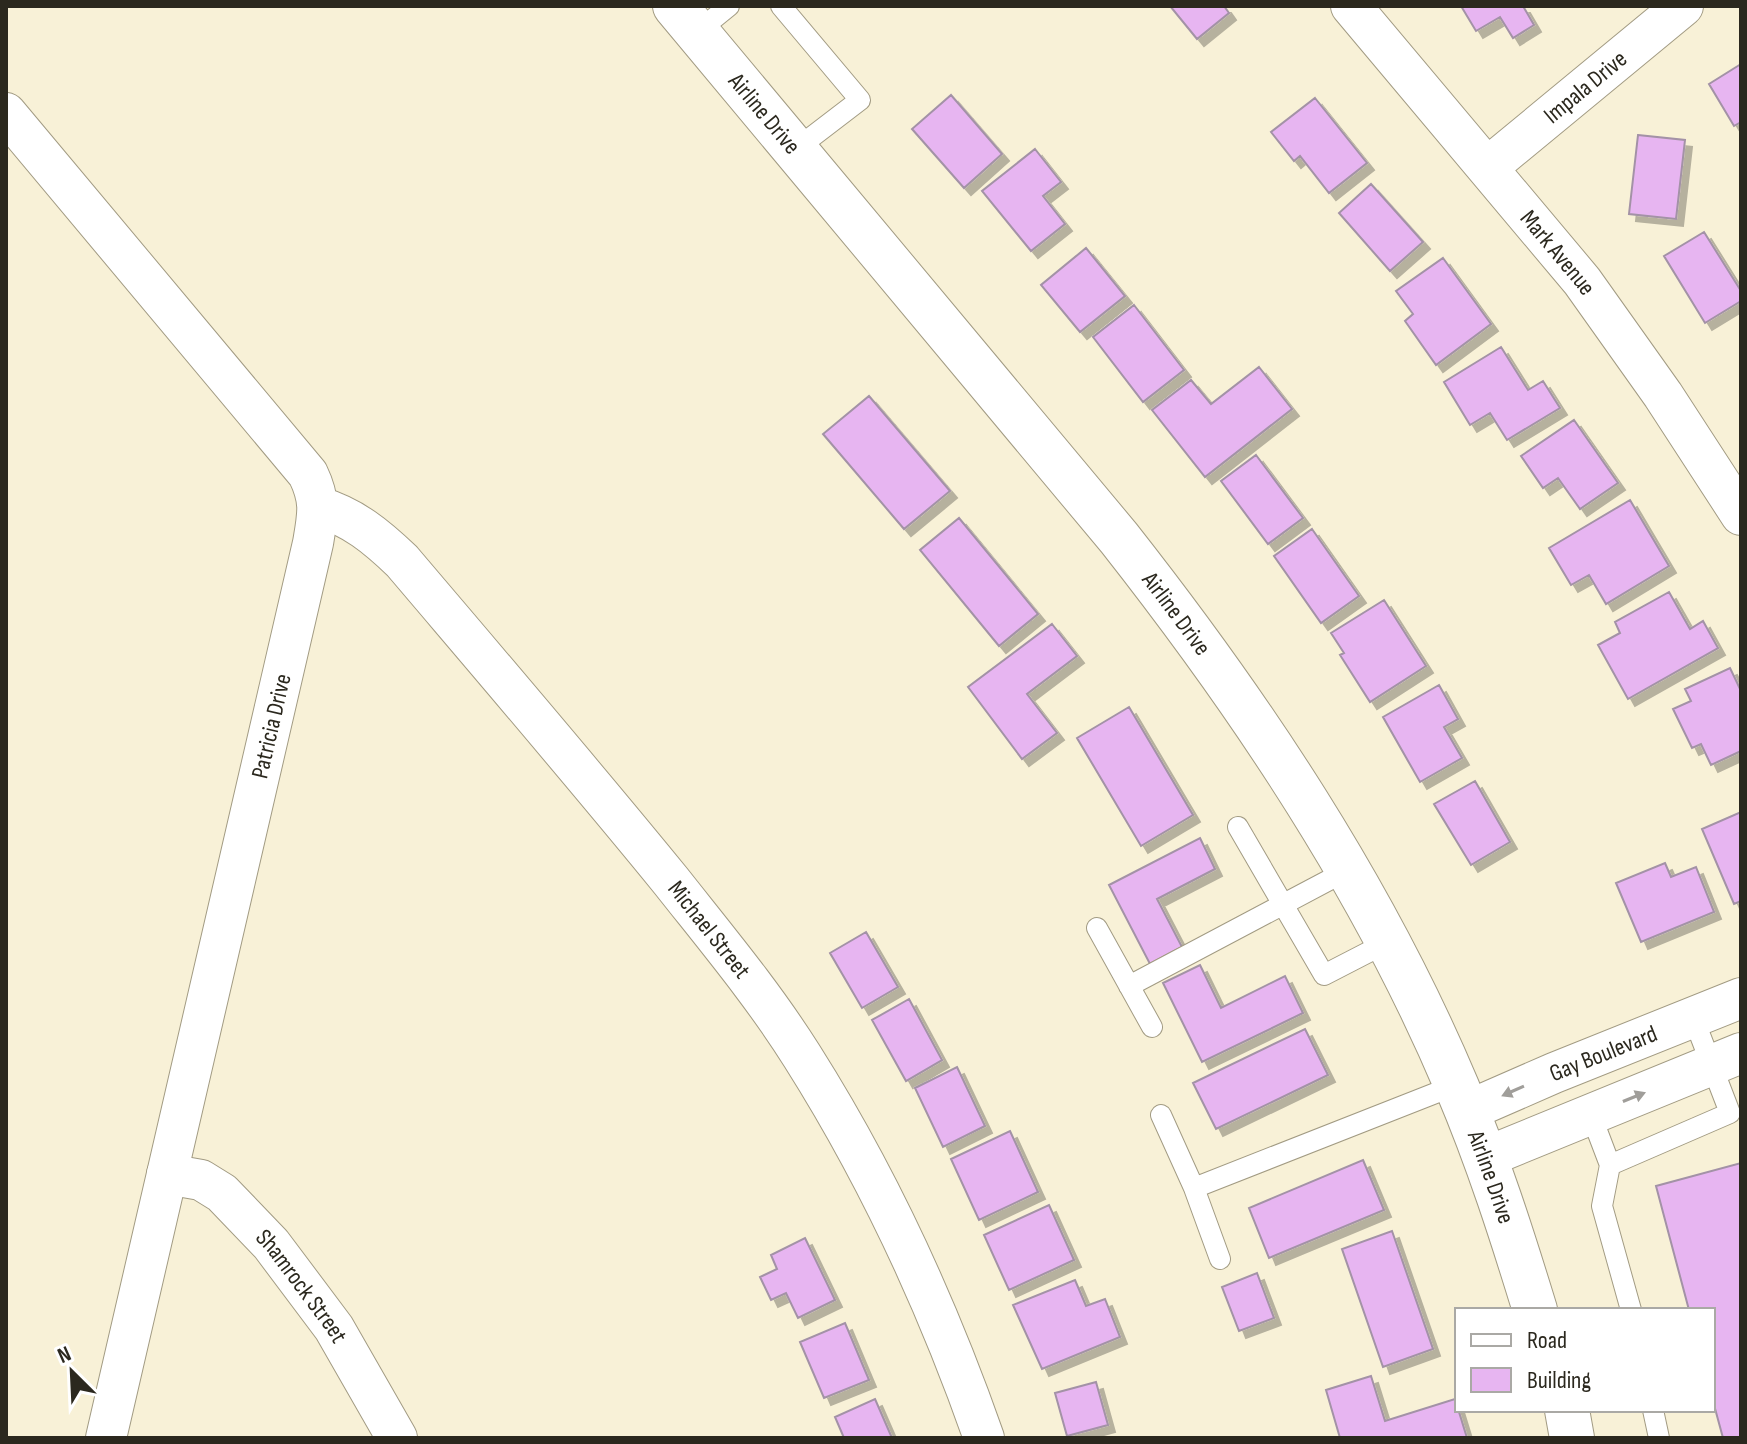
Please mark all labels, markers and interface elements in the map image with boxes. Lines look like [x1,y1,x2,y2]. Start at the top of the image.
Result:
street label: Impala Drive [1538,44,1633,130]
street label: Airline Drive [722,67,806,160]
street label: Mark Avenue [1514,204,1601,301]
street label: Airline Drive [1135,566,1217,661]
street label: Patricia Drive [245,671,298,781]
street label: Michael Street [662,875,757,984]
street label: Gay Boulevard [1545,1019,1661,1088]
one-way arrow [1502,1084,1525,1097]
one-way arrow [1622,1090,1646,1103]
street label: Airline Drive [1461,1126,1521,1227]
street label: Shamrock Street [249,1223,353,1348]
legend [1455,1308,1715,1412]
text: Road [1527,1326,1567,1355]
north arrow [32,1332,112,1412]
text: N [54,1340,75,1370]
text: Building [1527,1366,1591,1395]

